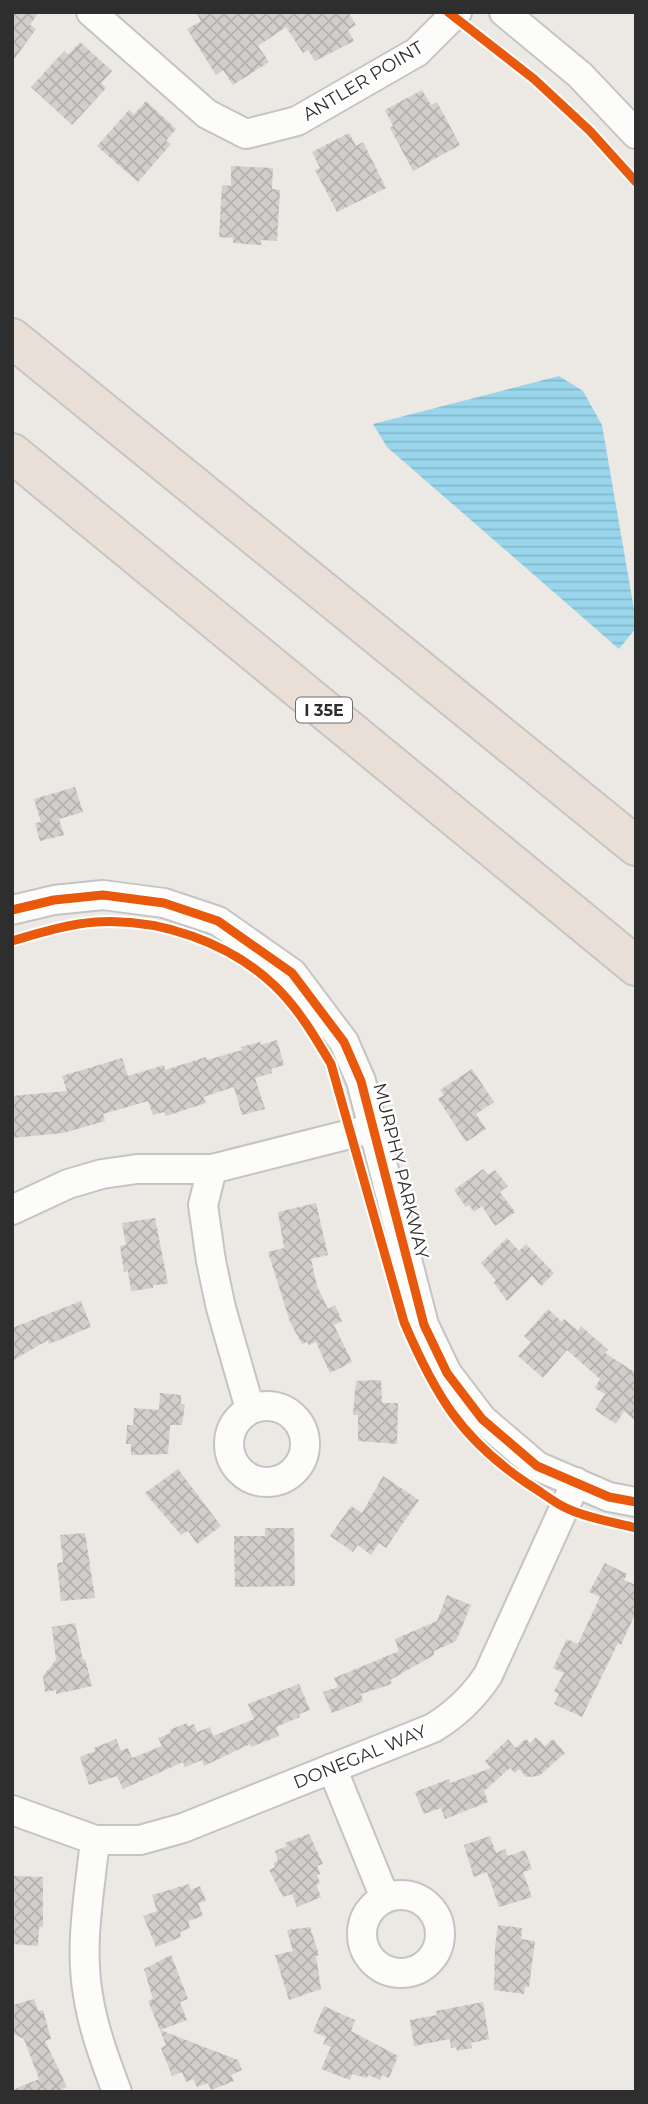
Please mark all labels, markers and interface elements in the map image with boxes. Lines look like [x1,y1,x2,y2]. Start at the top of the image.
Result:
street label: ANTLER POINT [299,36,428,126]
road number: I 35E [296,698,352,722]
street label: MURPHY PARKWAY [368,1081,434,1262]
street label: DONEGAL WAY [290,1720,430,1794]

